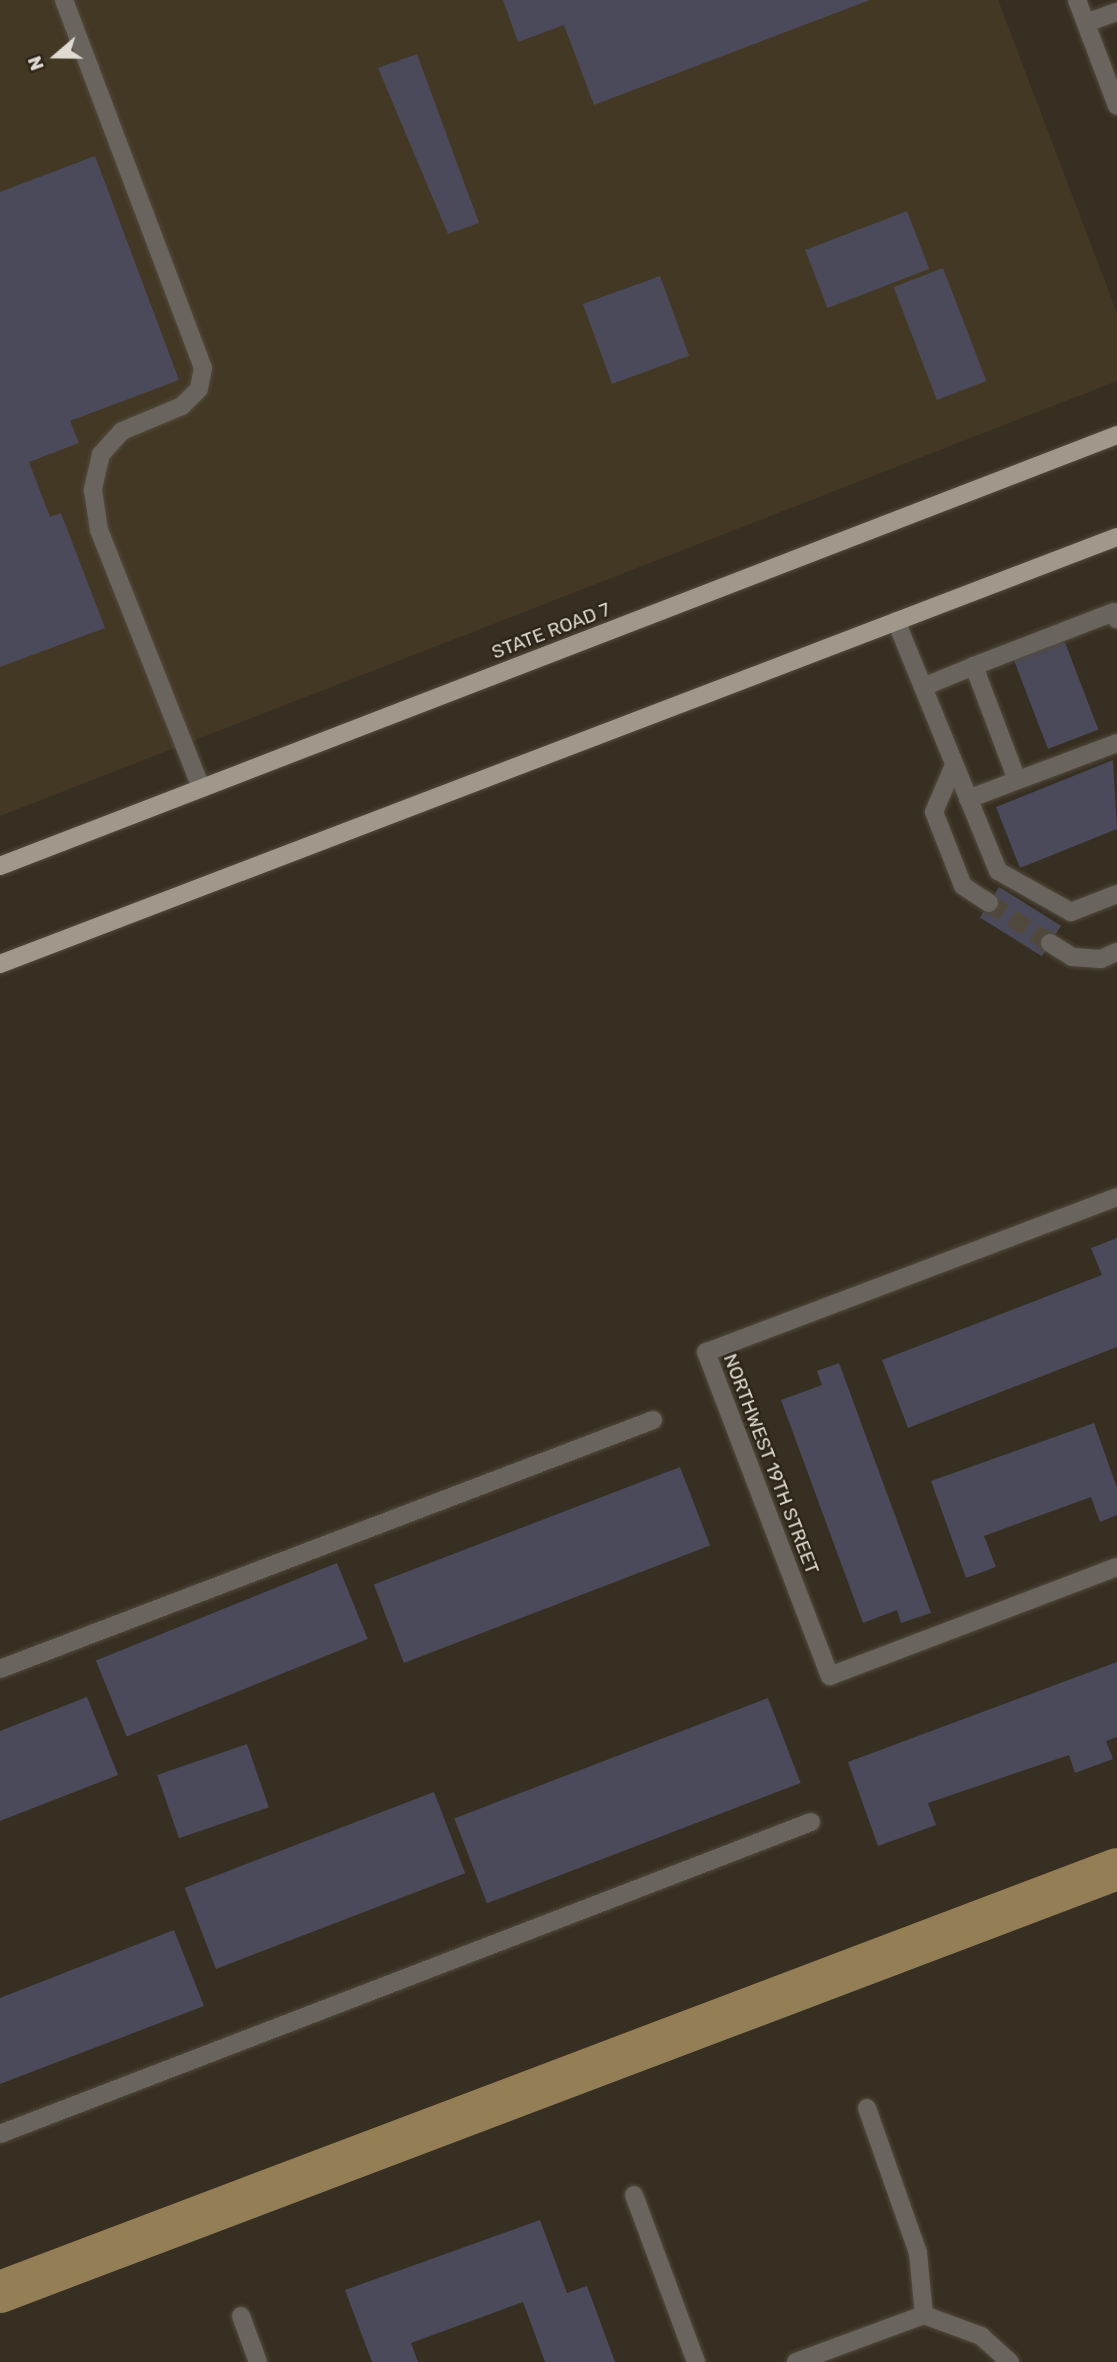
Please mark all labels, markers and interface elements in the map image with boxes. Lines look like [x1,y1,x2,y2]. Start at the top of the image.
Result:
north arrow [21,21,91,91]
text: N [23,53,49,74]
street label: STATE ROAD 7 [489,598,613,664]
street label: NORTHWEST 19TH STREET [718,1350,824,1578]

